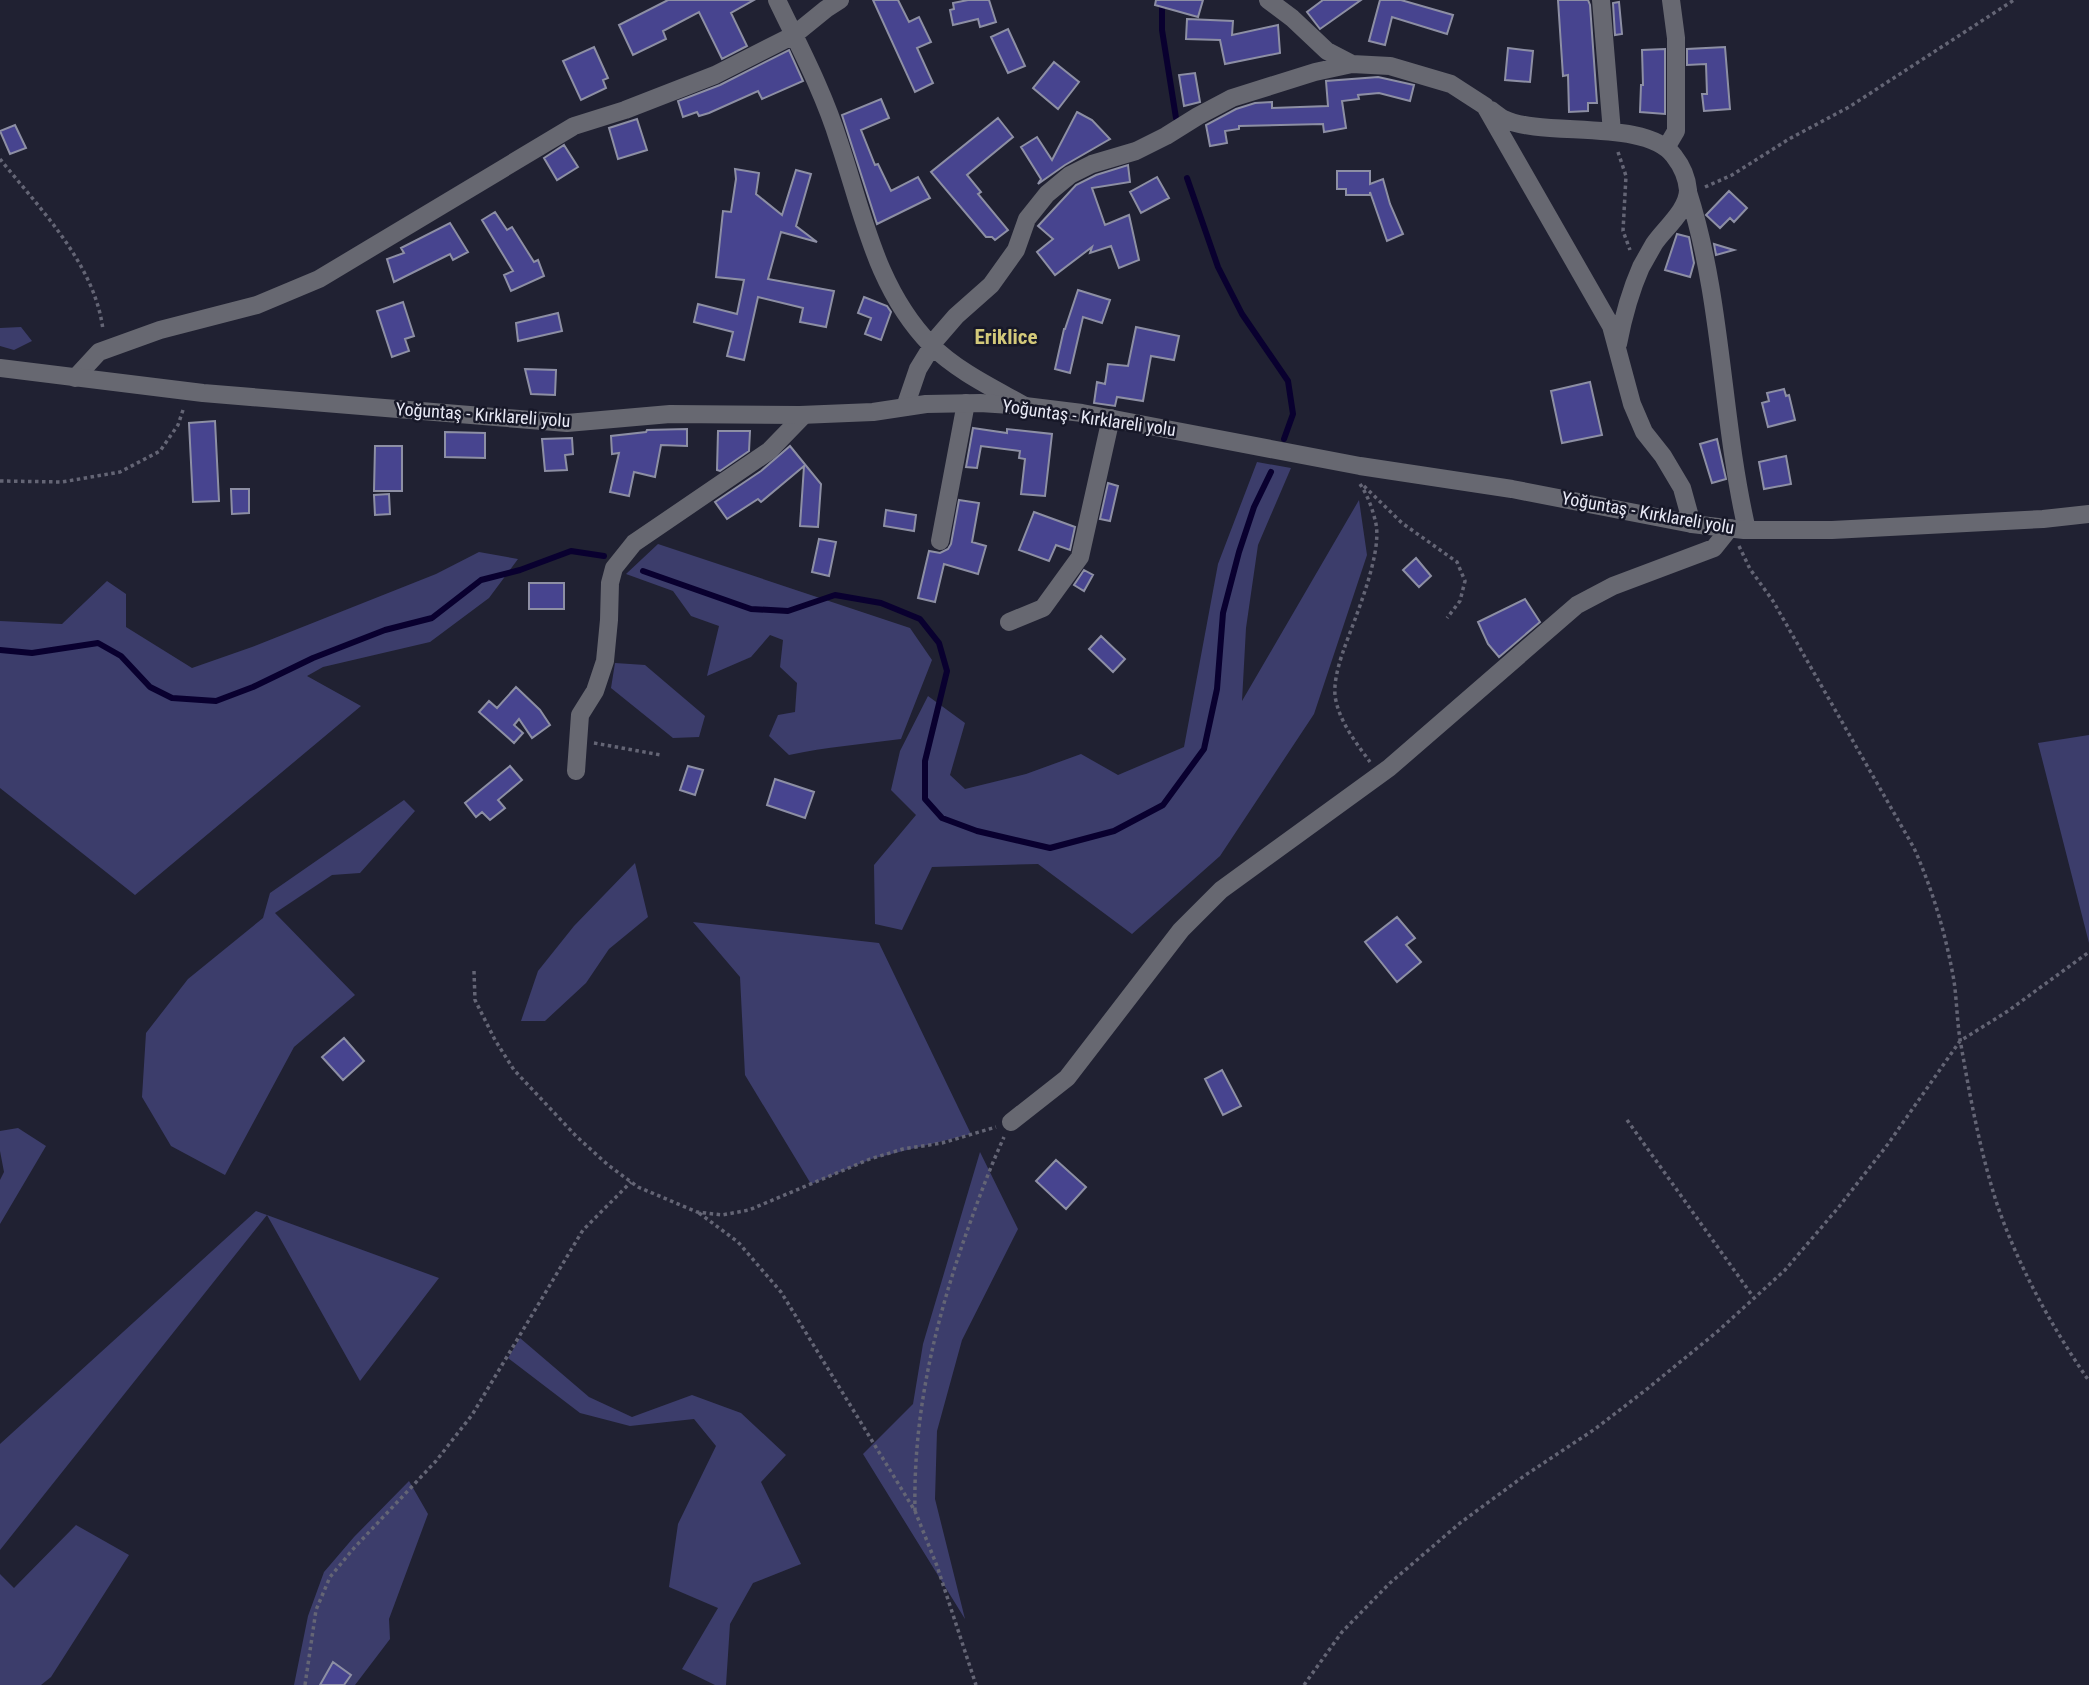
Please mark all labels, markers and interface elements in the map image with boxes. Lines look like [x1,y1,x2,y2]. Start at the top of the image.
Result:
district label: Eriklice [975,325,1037,349]
street label: Yoğuntaş - Kırklareli yolu [1001,395,1177,440]
street label: Yoğuntaş - Kırklareli yolu [395,398,571,431]
street label: Yoğuntaş - Kırklareli yolu [1560,487,1736,538]

